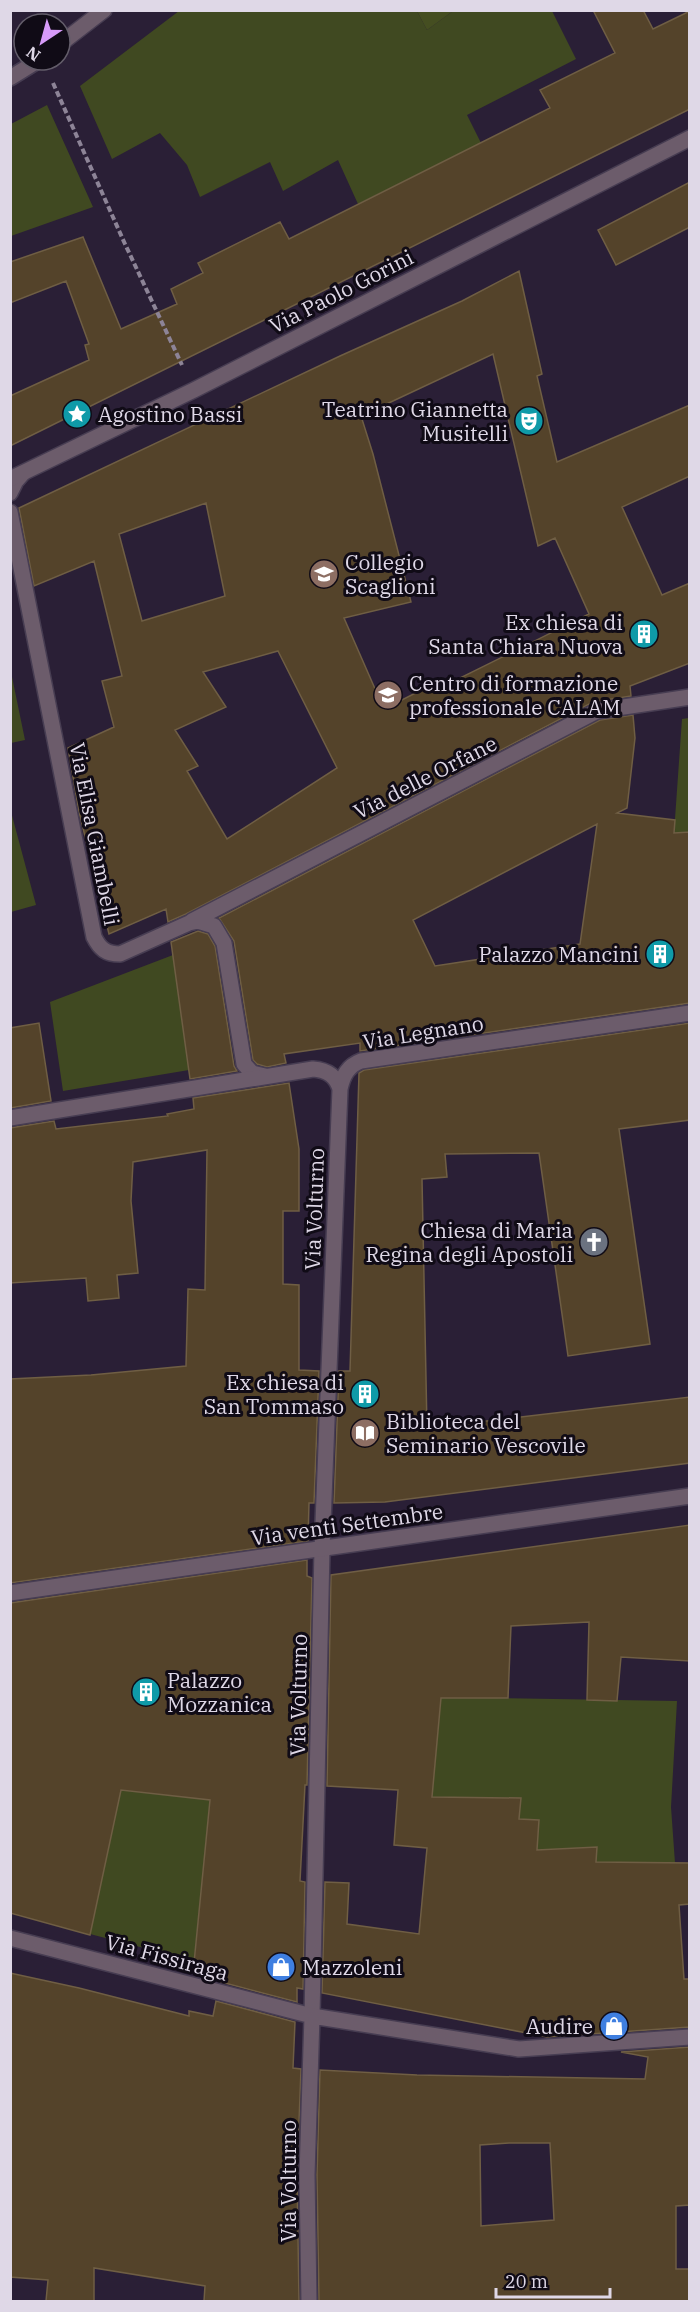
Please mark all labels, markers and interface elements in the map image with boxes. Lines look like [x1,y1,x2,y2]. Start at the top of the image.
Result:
north arrow [12,12,72,72]
text: N [22,42,44,66]
street label: Via Paolo Gorini [264,243,418,339]
place label: Teatrino Giannetta Musitelli [322,395,508,447]
place icon: Agostino Bassi [61,398,93,430]
place label: Agostino Bassi [98,400,242,428]
theatre icon: Teatrino Giannetta Musitelli [513,405,545,437]
place label: Collegio Scaglioni [345,548,436,600]
school or university icon: Collegio Scaglioni [308,558,340,590]
place label: Ex chiesa di Santa Chiara Nuova [428,608,623,660]
building icon: Ex chiesa di Santa Chiara Nuova [628,618,660,650]
place label: Centro di formazione professionale CALAM [409,669,620,721]
school or university icon: Centro di formazione professionale CALAM [372,679,404,711]
street label: Via delle Orfane [349,729,501,825]
street label: Via Elisa Giambelli [64,740,126,928]
building icon: Palazzo Mancini [644,938,676,970]
place label: Palazzo Mancini [478,940,639,968]
street label: Via Legnano [361,1009,485,1055]
street label: Via Volturno [298,1147,330,1271]
place label: Chiesa di Maria Regina degli Apostoli [366,1216,573,1268]
church icon: Chiesa di Maria Regina degli Apostoli [578,1226,610,1258]
place label: Ex chiesa di San Tommaso [204,1368,344,1420]
building icon: Ex chiesa di San Tommaso [349,1378,381,1410]
place label: Biblioteca del Seminario Vescovile [386,1407,586,1459]
library icon: Biblioteca del Seminario Vescovile [349,1417,381,1449]
street label: Via venti Settembre [249,1497,445,1551]
street label: Via Volturno [283,1634,313,1756]
place label: Palazzo Mozzanica [167,1666,272,1718]
building icon: Palazzo Mozzanica [130,1676,162,1708]
street label: Via Fissiraga [102,1927,232,1987]
shop icon: Mazzoleni [265,1951,297,1983]
place label: Mazzoleni [302,1953,402,1981]
shop icon: Audire [598,2010,630,2042]
place label: Audire [526,2012,593,2040]
street label: Via Volturno [274,2120,302,2242]
scale bar [496,2261,610,2299]
text: 20 m [505,2270,548,2293]

